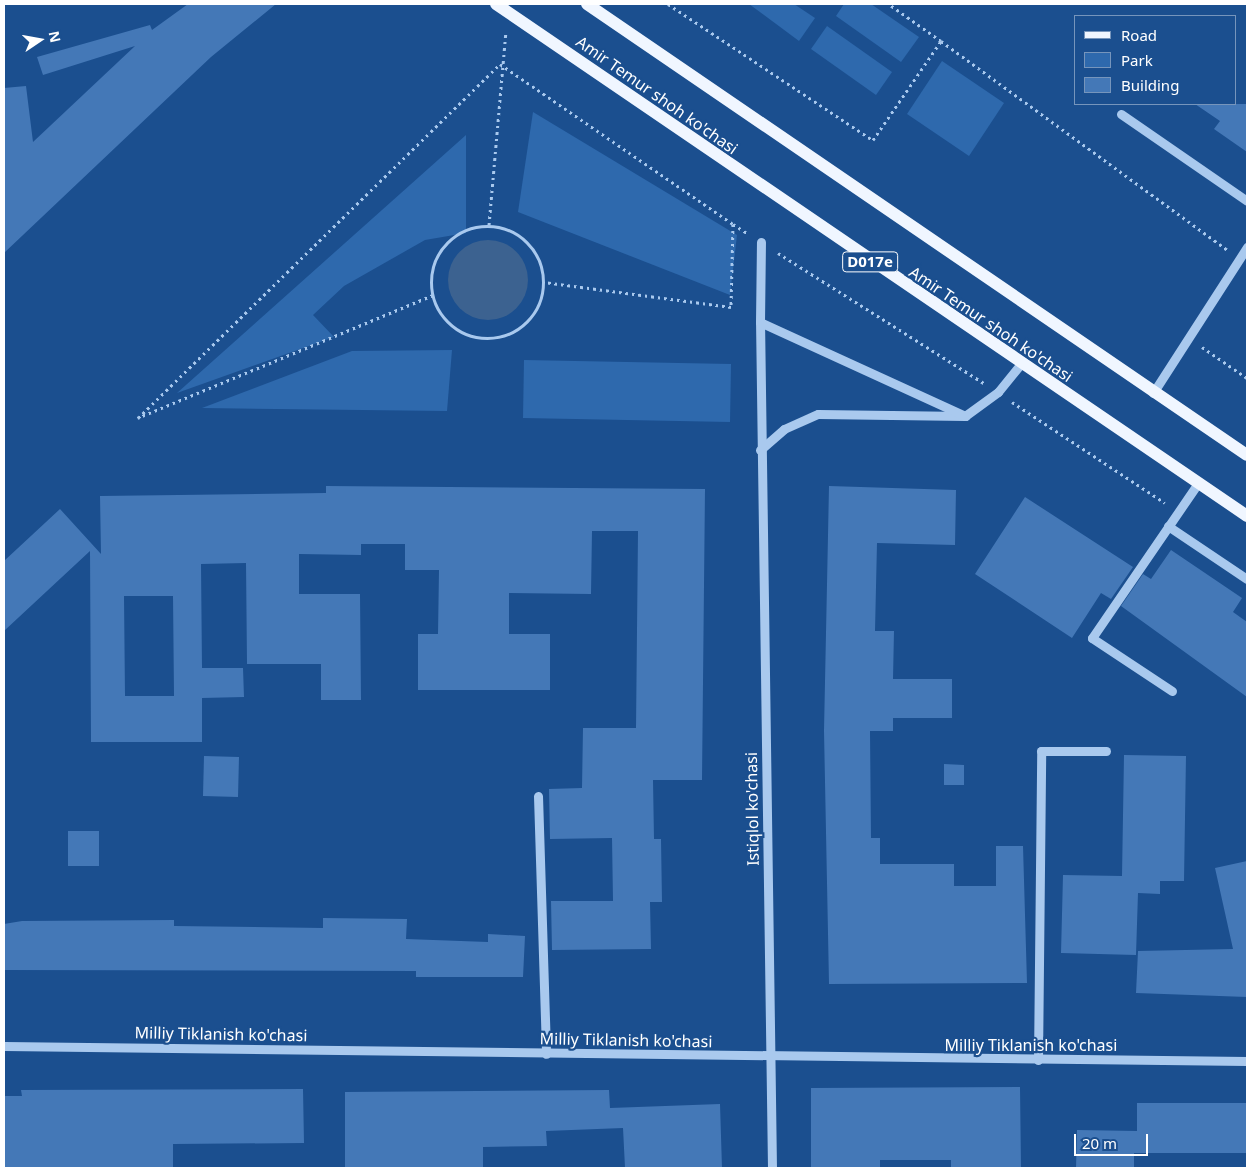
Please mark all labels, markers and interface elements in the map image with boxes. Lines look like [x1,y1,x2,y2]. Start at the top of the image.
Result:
north arrow [15,15,65,65]
legend [1074,15,1236,105]
text: Road [1121,25,1157,45]
text: N [45,29,66,44]
street label: Amir Temur shoh ko'chasi [573,32,741,158]
text: Park [1121,50,1153,70]
text: Building [1121,75,1179,95]
road number: D017e [841,250,899,274]
street label: Amir Temur shoh ko'chasi [906,262,1076,386]
street label: Istiqlol ko'chasi [741,752,763,866]
street label: Milliy Tiklanish ko'chasi [134,1023,308,1045]
street label: Milliy Tiklanish ko'chasi [539,1029,713,1051]
street label: Milliy Tiklanish ko'chasi [945,1035,1117,1055]
scale bar [1076,1124,1150,1156]
text: 20 m [1082,1133,1117,1153]

